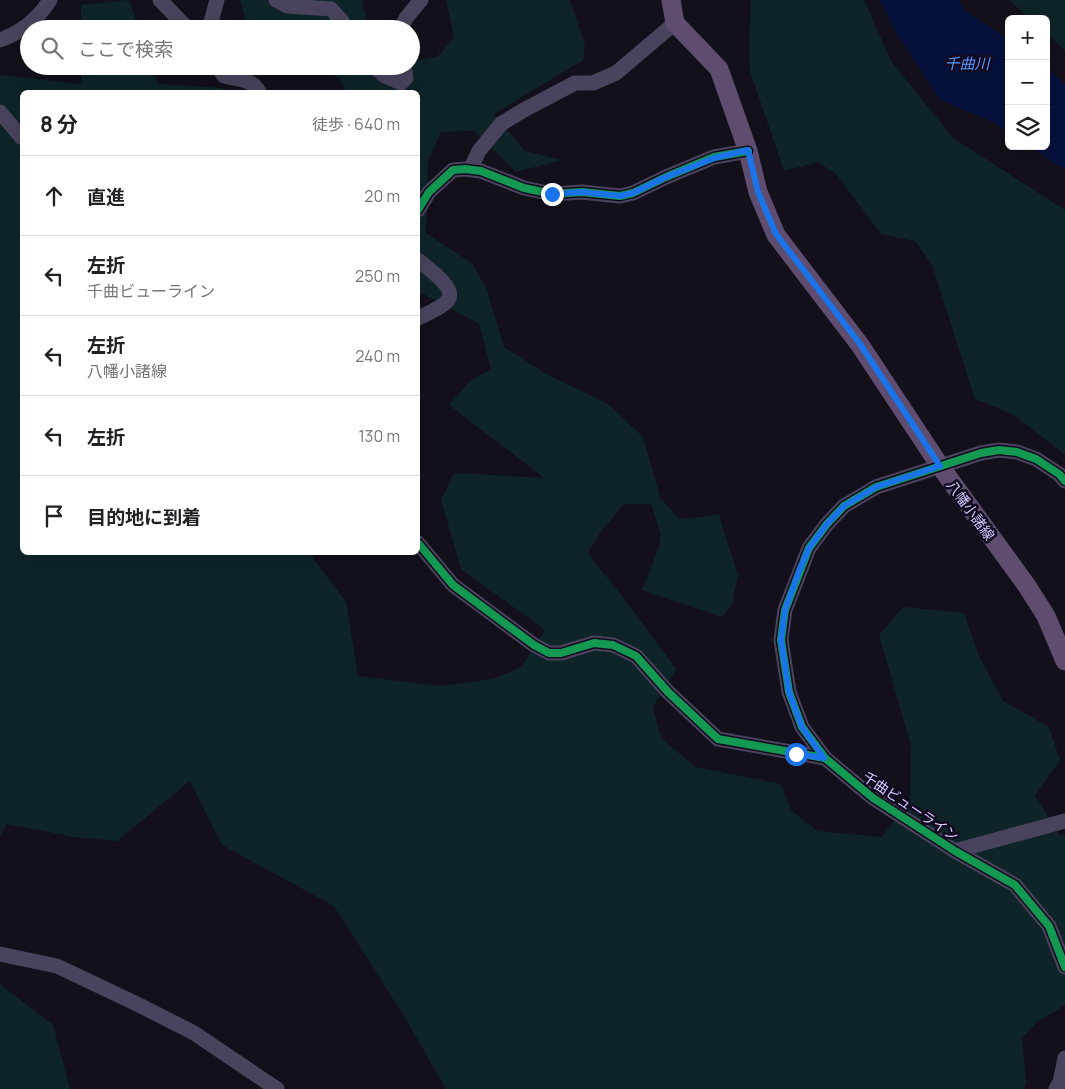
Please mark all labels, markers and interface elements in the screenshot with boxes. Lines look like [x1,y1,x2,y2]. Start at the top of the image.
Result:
map controls [1005,15,1050,150]
button: + [1005,15,1050,60]
search box [20,20,420,75]
icon: search [38,34,66,62]
text: ここで検索 [78,36,173,62]
water label: 千曲川 [944,53,991,74]
button: − [1005,60,1050,105]
button: layers [1005,105,1050,150]
text: 8 分 [40,110,78,138]
text: 徒歩 · 640 m [312,113,400,135]
icon: ahead [40,182,68,210]
route end [541,183,564,206]
text: 直進 [87,184,125,210]
text: 20 m [364,185,400,207]
text: 左折 [87,252,125,278]
icon: left [40,262,68,290]
text: 250 m [355,265,400,287]
text: 千曲ビューライン [87,280,215,302]
text: 左折 [87,332,125,358]
icon: left [40,342,68,370]
text: 240 m [355,345,400,367]
text: 八幡小諸線 [87,360,167,382]
icon: left [40,422,68,450]
text: 左折 [87,424,125,450]
text: 130 m [358,425,400,447]
street label: 八幡小諸線 [943,476,999,544]
icon: arrive [40,502,68,530]
text: 目的地に到着 [87,504,201,530]
route start [785,743,808,766]
street label: 千曲ビューライン [859,767,963,845]

